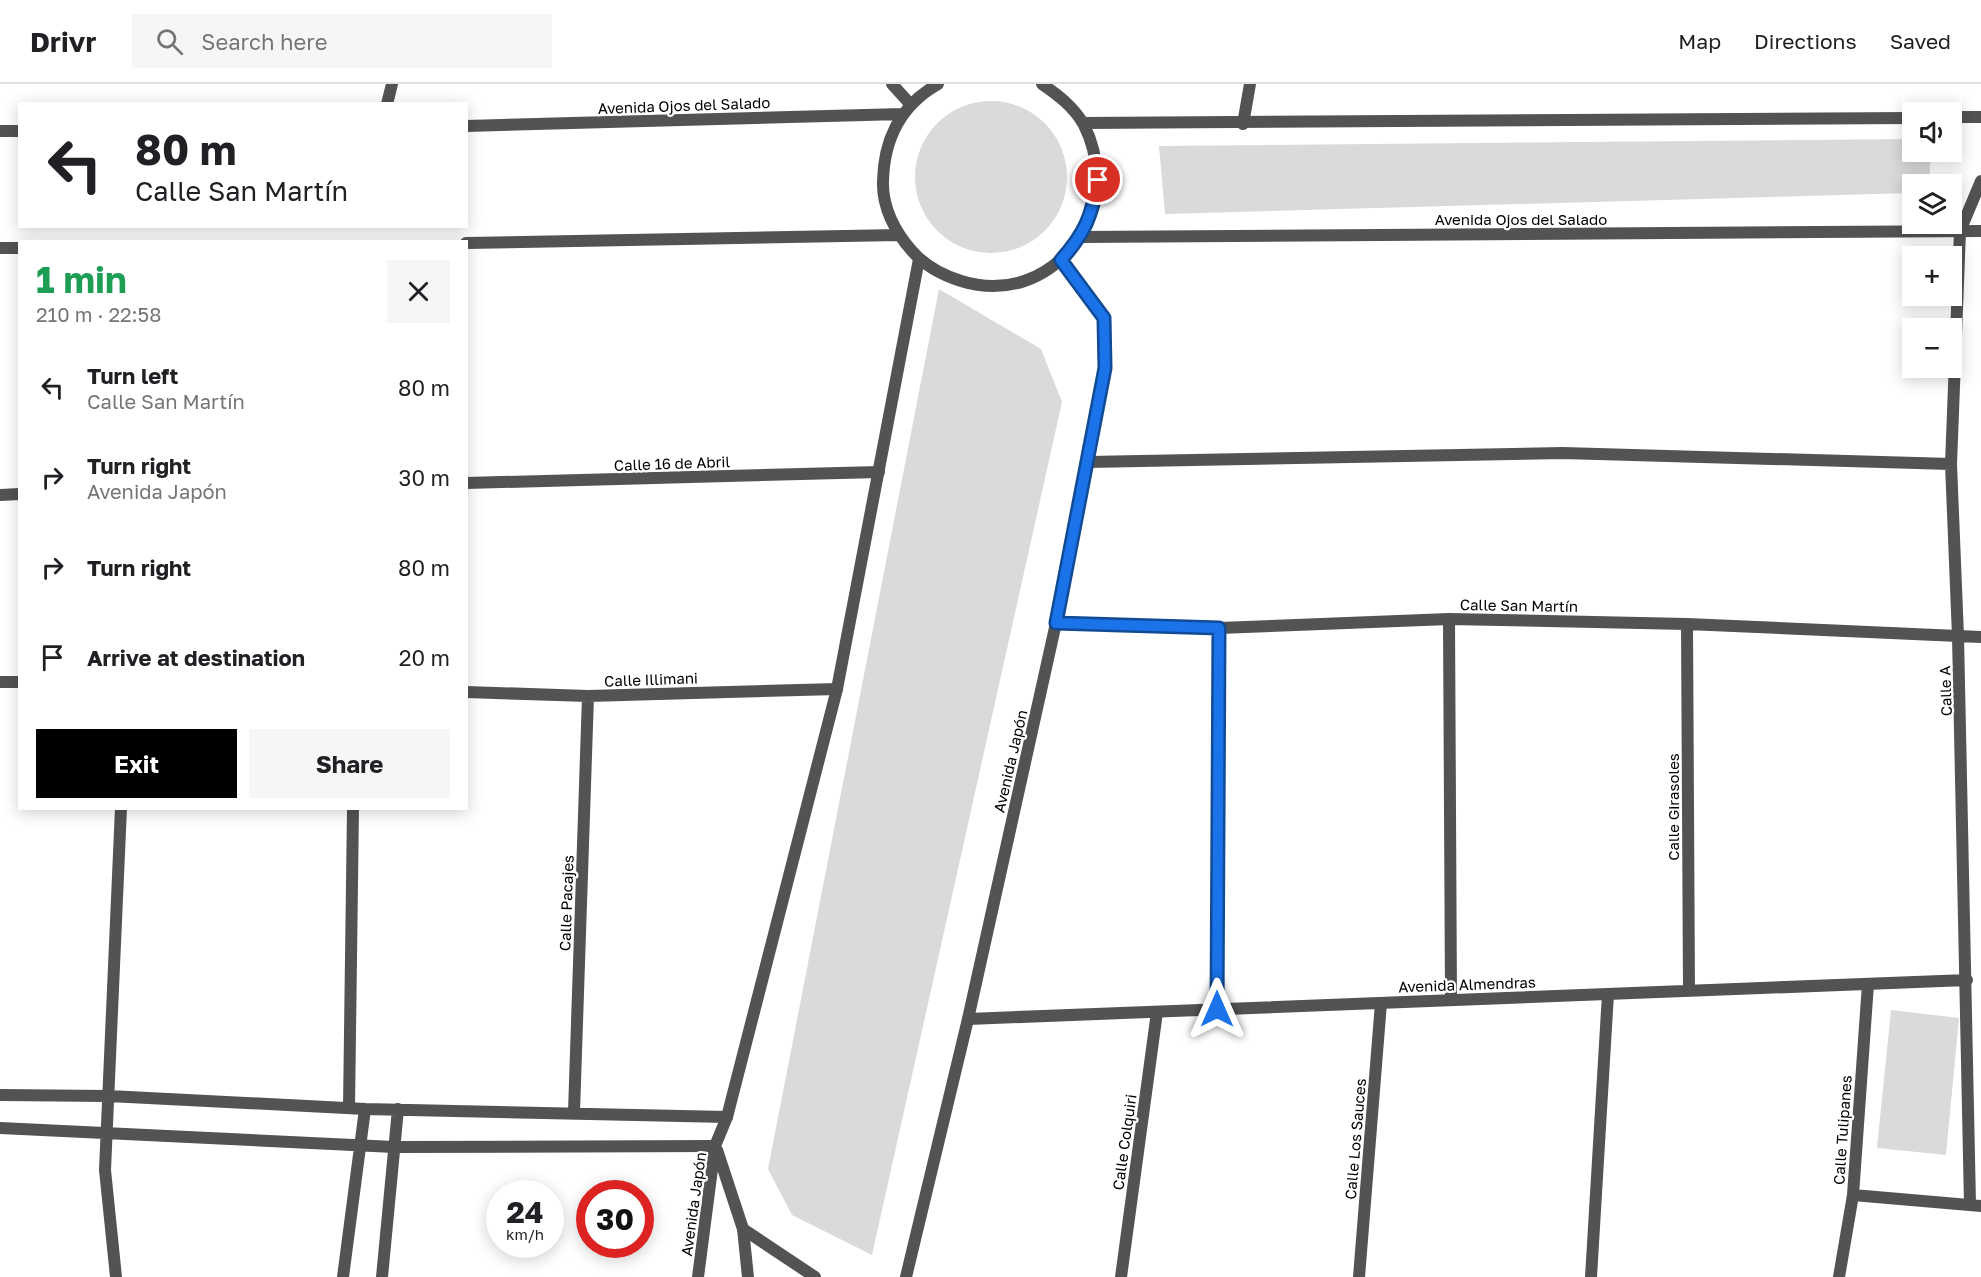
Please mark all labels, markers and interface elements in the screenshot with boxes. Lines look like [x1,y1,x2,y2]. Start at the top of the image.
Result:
search box [132,14,552,68]
text: Drivr [30,25,96,58]
icon: search [153,25,186,58]
text: Search here [201,28,327,55]
text: Map [1678,28,1721,54]
text: Directions [1754,28,1857,54]
text: Saved [1890,28,1951,54]
street label: Avenida Ojos del Salado [597,93,771,117]
map controls [1902,102,1962,378]
button: sound [1902,102,1962,162]
text: 80 m [135,124,236,174]
icon: left [36,126,114,204]
pin [1072,154,1123,205]
icon: arrive [1081,163,1114,196]
button: layers [1902,174,1962,234]
text: Calle San Martín [135,175,348,207]
street label: Avenida Ojos del Salado [1435,210,1607,228]
button: + [1902,246,1962,306]
text: 1 min [36,258,127,301]
button: close [387,260,450,323]
text: 210 m · 22:58 [36,302,161,326]
button: − [1902,318,1962,378]
text: Turn left [87,362,178,389]
icon: left [36,371,69,404]
text: 80 m [398,374,450,401]
text: Calle San Martín [87,389,245,413]
text: Turn right [87,452,191,479]
street label: Calle 16 de Abril [614,452,731,474]
icon: right [36,461,69,494]
text: 30 m [399,464,450,491]
text: Avenida Japón [87,479,227,503]
icon: right [36,551,69,584]
text: Turn right [87,554,191,581]
text: 80 m [398,554,450,581]
street label: Calle San Martín [1460,595,1578,615]
icon: arrive [36,641,69,674]
text: Arrive at destination [87,644,305,671]
text: 20 m [399,644,450,671]
street label: Calle A [1935,665,1955,717]
street label: Calle Illimani [604,668,698,690]
street label: Avenida Japón [989,708,1031,814]
button: Exit [36,729,237,798]
button: Share [249,729,450,798]
street label: Calle Girasoles [1664,753,1682,861]
street label: Calle Pacajes [555,855,577,951]
street label: Avenida Almendras [1398,973,1536,995]
position arrow [1185,977,1249,1041]
street label: Calle Tulipanes [1829,1074,1855,1185]
street label: Calle Los Sauces [1341,1078,1369,1200]
street label: Calle Colquiri [1108,1093,1140,1191]
street label: Avenida Japón [677,1151,709,1257]
speed limit sign: 30 [576,1180,654,1258]
text: 24 [506,1194,544,1230]
text: km/h [506,1225,544,1243]

